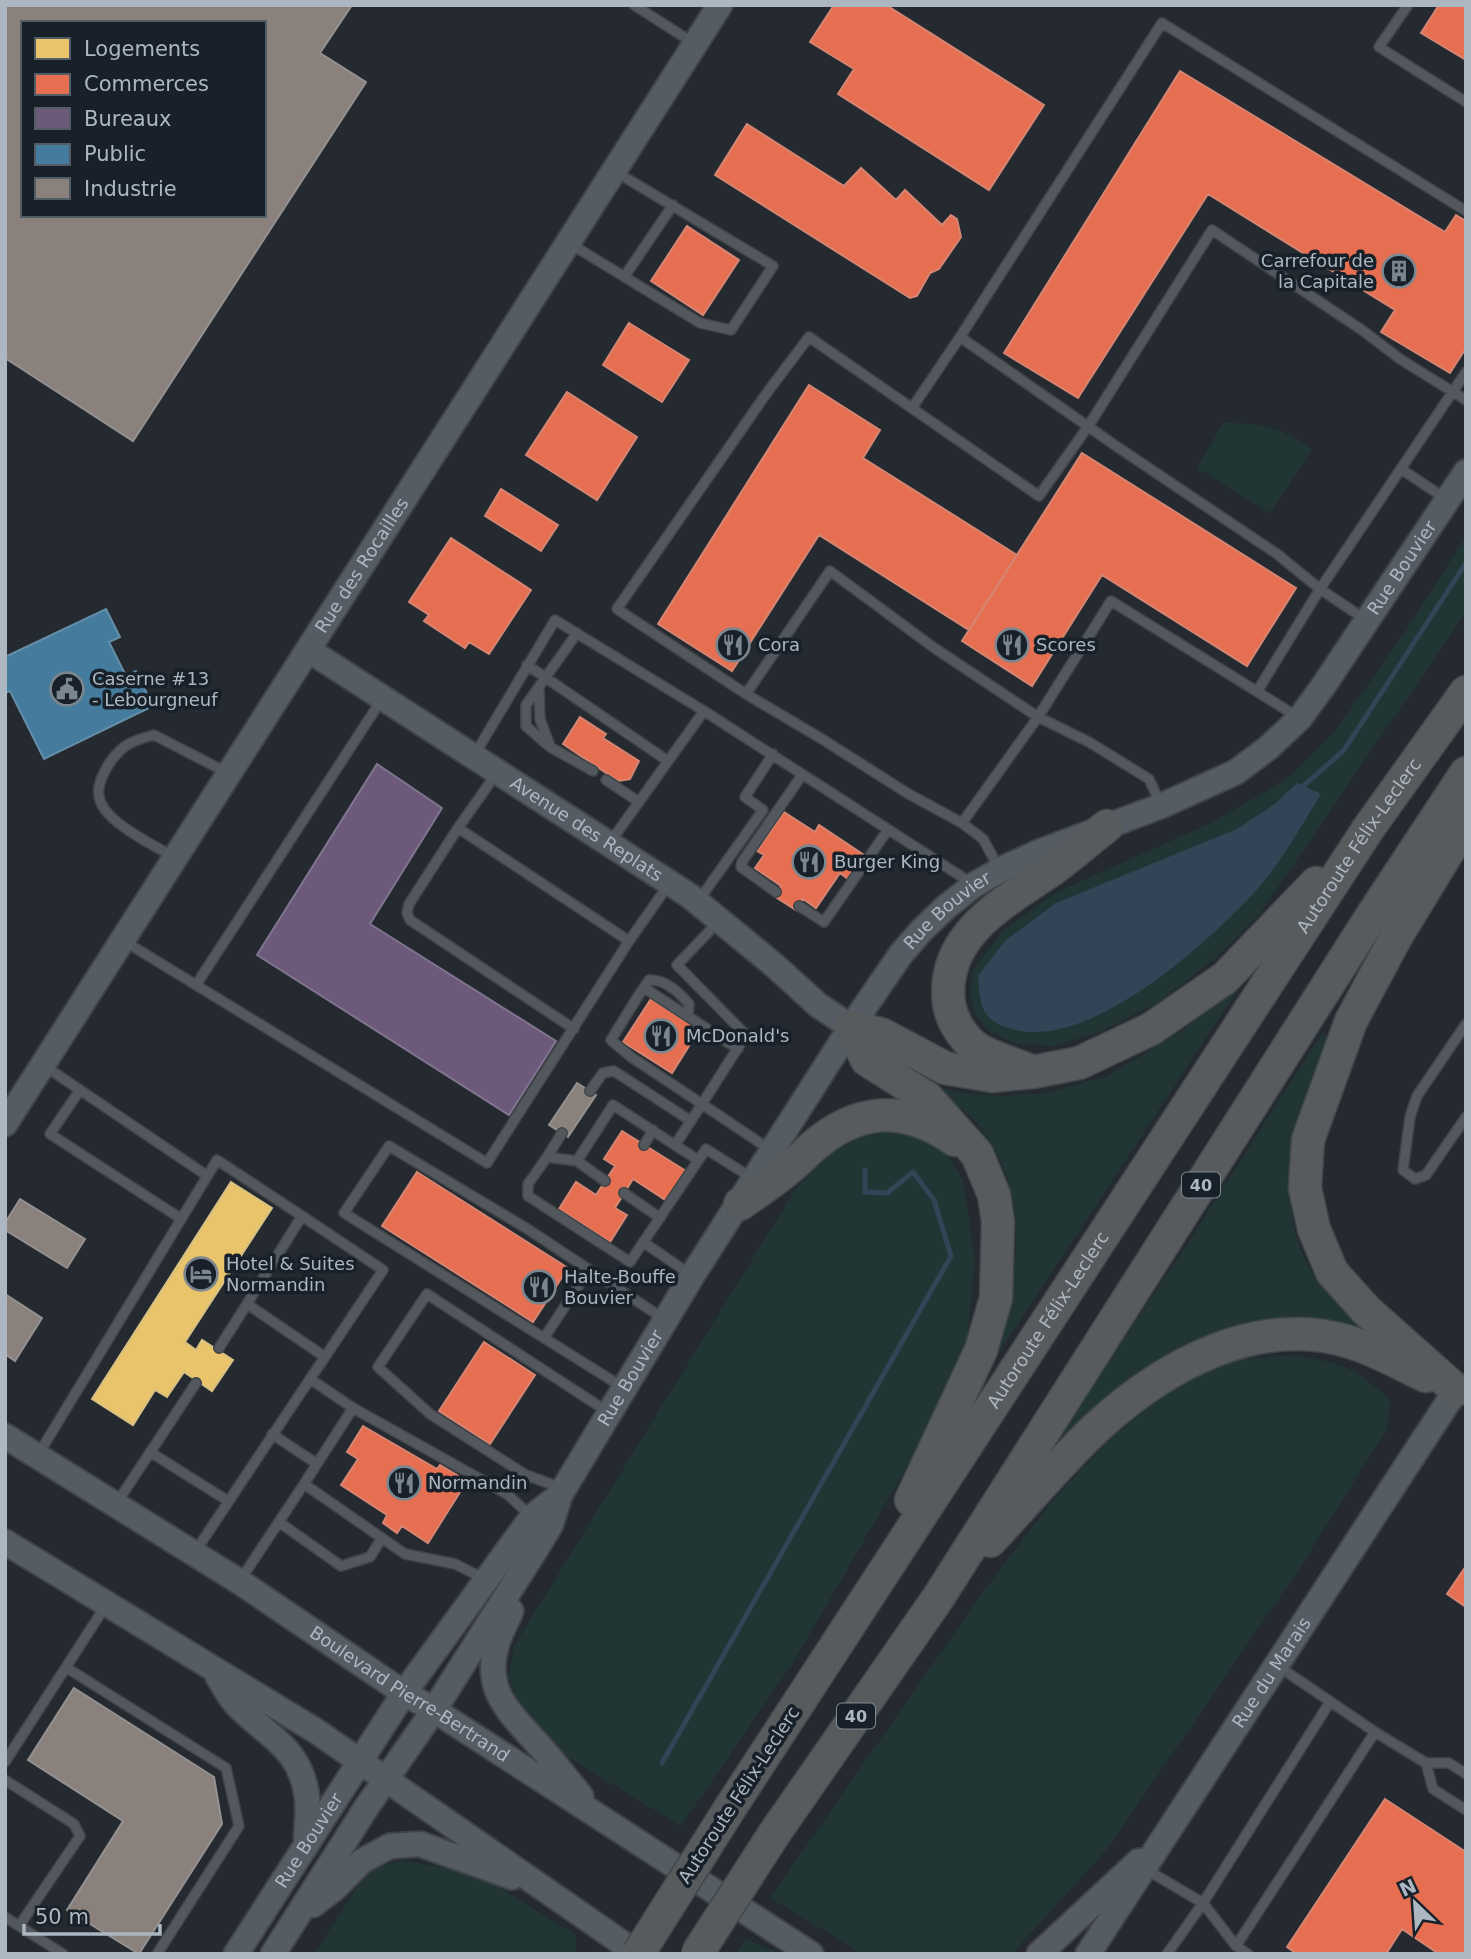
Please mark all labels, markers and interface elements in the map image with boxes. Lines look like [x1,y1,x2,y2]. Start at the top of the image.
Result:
legend [21,21,266,217]
text: Logements [84,37,200,61]
text: Commerces [84,72,209,96]
text: Bureaux [84,107,171,131]
text: Public [84,142,146,166]
text: Industrie [84,177,177,201]
place label: Carrefour de la Capitale [1261,250,1374,292]
building icon: Carrefour de la Capitale [1380,252,1418,290]
street label: Rue des Rocailles [311,493,413,637]
street label: Rue Bouvier [1363,516,1441,619]
restaurant icon: Cora [714,626,752,664]
restaurant icon: Scores [993,626,1031,664]
place label: Cora [758,634,800,655]
place label: Scores [1036,634,1096,655]
place label: Caserne #13 - Lebourgneuf [92,668,218,710]
public building icon: Caserne #13 - Lebourgneuf [48,670,86,708]
street label: Autoroute Félix-Leclerc [1292,754,1425,937]
street label: Avenue des Replats [507,772,667,886]
restaurant icon: Burger King [790,843,828,881]
place label: Burger King [834,851,940,872]
street label: Rue Bouvier [899,866,995,953]
restaurant icon: McDonald's [642,1017,680,1055]
place label: McDonald's [686,1025,790,1046]
road number: 40 [1182,1172,1220,1198]
street label: Autoroute Félix-Leclerc [983,1227,1113,1412]
place label: Hotel & Suites Normandin [226,1253,355,1295]
hotel icon: Hotel & Suites Normandin [182,1255,220,1293]
place label: Halte-Bouffe Bouvier [564,1266,676,1308]
restaurant icon: Halte-Bouffe Bouvier [520,1268,558,1306]
street label: Rue Bouvier [593,1325,667,1430]
restaurant icon: Normandin [385,1464,423,1502]
place label: Normandin [428,1472,527,1493]
street label: Rue du Marais [1227,1613,1315,1732]
street label: Boulevard Pierre-Bertrand [306,1621,514,1766]
street label: Autoroute Félix-Leclerc [674,1702,804,1887]
road number: 40 [837,1704,875,1728]
street label: Rue Bouvier [270,1788,347,1892]
north arrow [1380,1868,1450,1938]
text: N [1396,1874,1420,1901]
scale bar [24,1892,161,1936]
text: 50 m [35,1905,89,1929]

